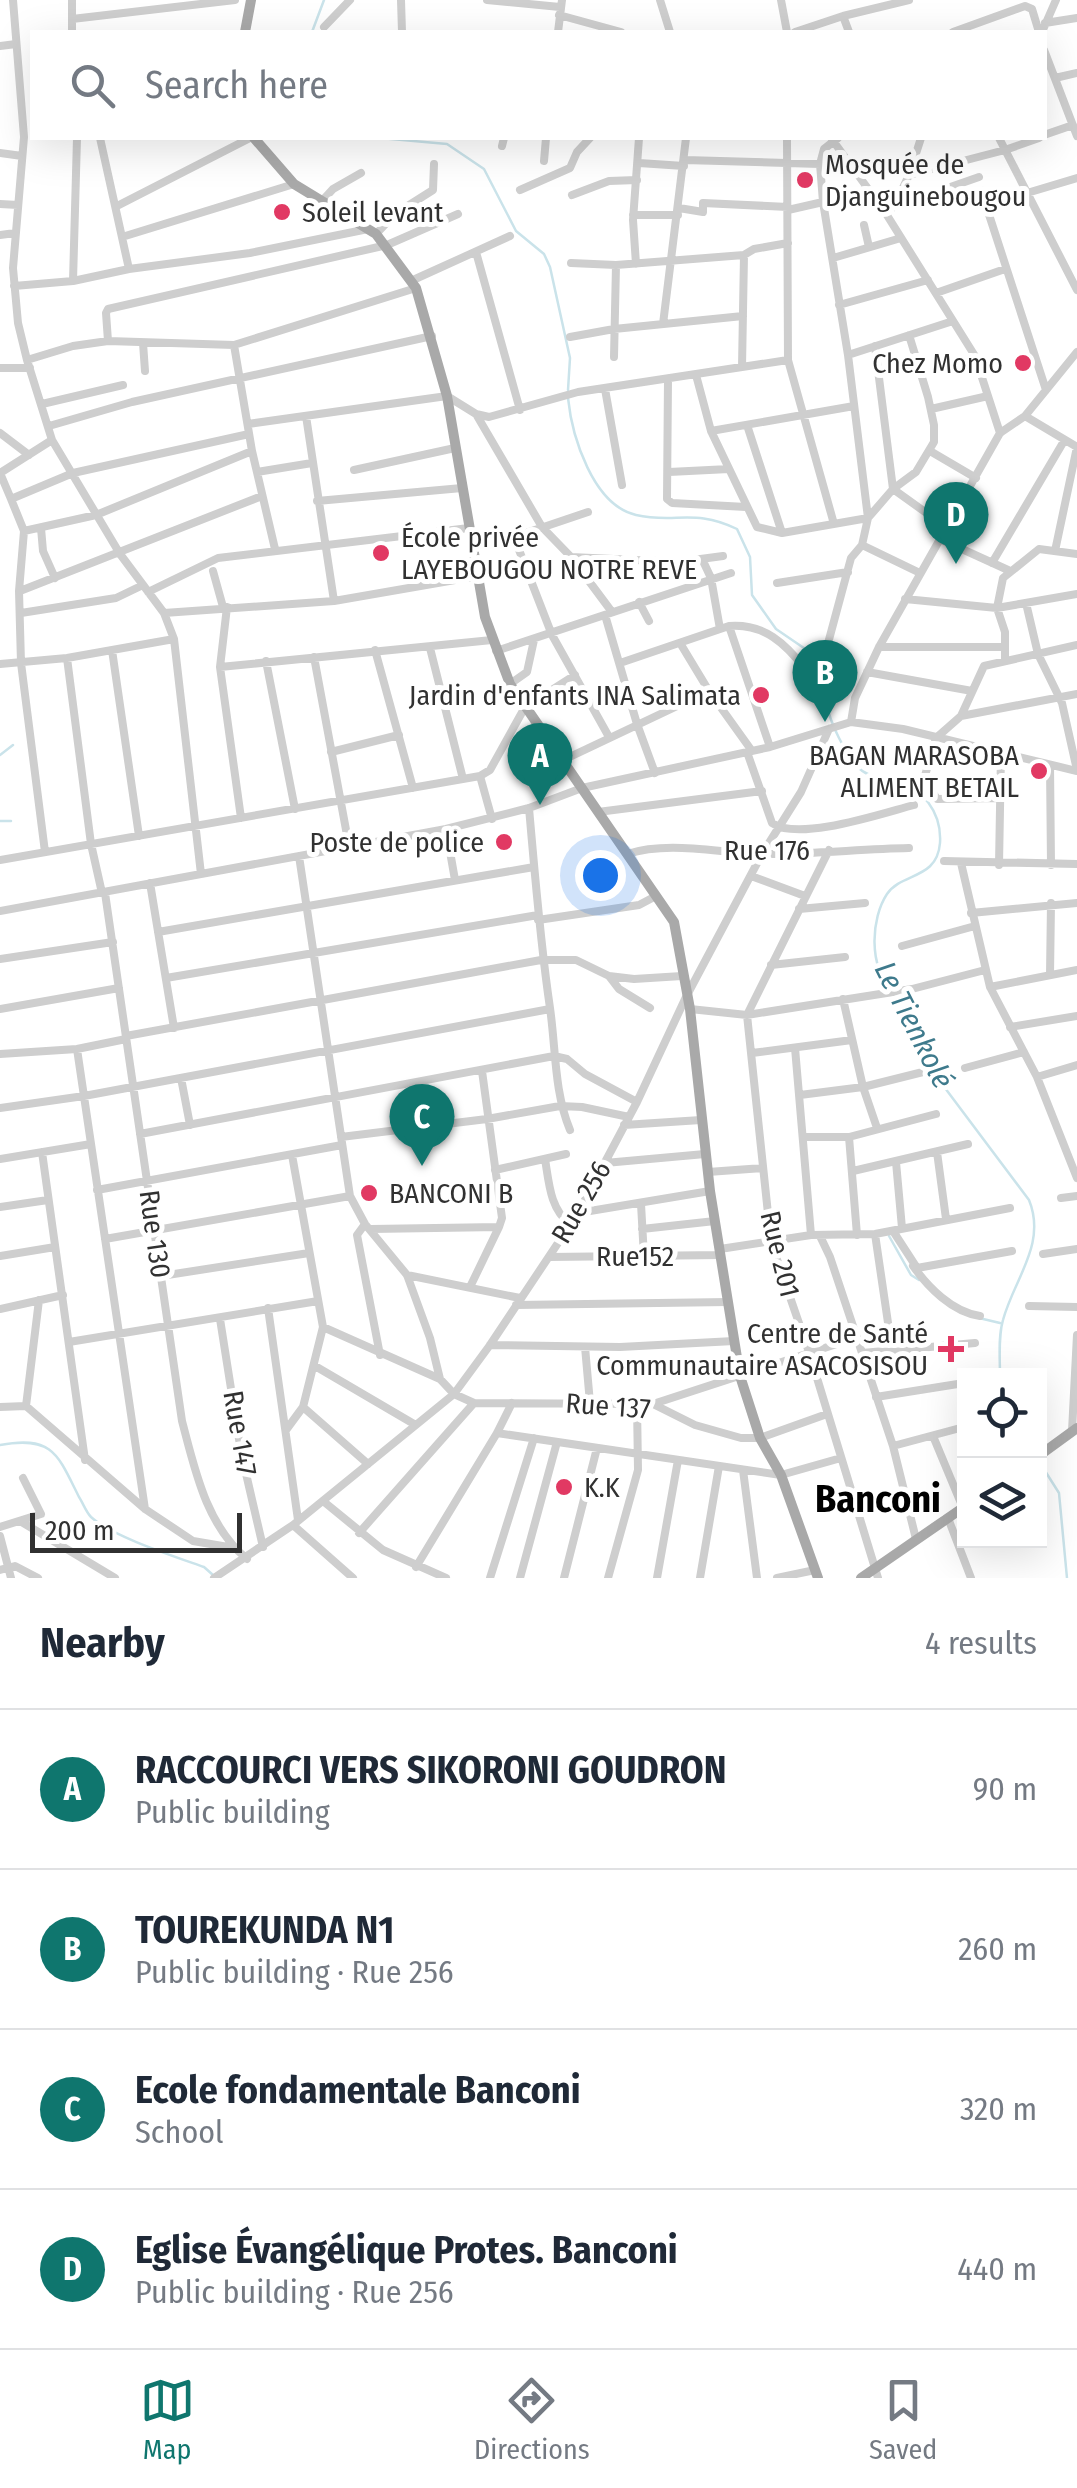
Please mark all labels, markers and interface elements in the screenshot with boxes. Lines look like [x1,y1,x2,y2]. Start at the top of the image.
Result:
search box [30,30,1047,140]
icon: search [65,58,120,113]
text: Search here [145,62,328,108]
place label: Mosquée de Djanguinebougou [825,148,1026,213]
marker: Mosquée de Djanguinebougou [794,169,816,191]
place label: Soleil levant [302,196,444,229]
marker: Soleil levant [271,201,293,223]
place label: Chez Momo [872,347,1003,380]
marker: Chez Momo [1012,352,1034,374]
pin: D [924,482,988,564]
place label: École privée LAYEBOUGOU NOTRE REVE [401,521,697,586]
marker: École privée LAYEBOUGOU NOTRE REVE [370,542,392,564]
pin: B [792,640,858,722]
place label: Jardin d'enfants INA Salimata [409,679,741,712]
marker: Jardin d'enfants INA Salimata [750,684,772,706]
pin: A [508,722,572,805]
place label: BAGAN MARASOBA ALIMENT BETAIL [809,739,1020,804]
marker: BAGAN MARASOBA ALIMENT BETAIL [1028,760,1050,782]
place label: Poste de police [310,826,484,859]
marker: Poste de police [493,831,515,853]
street label: Rue 176 [724,834,810,867]
your location [575,850,626,901]
water label: Le Tienkolé [867,956,961,1094]
pin: C [390,1084,454,1166]
street label: Rue 256 [544,1155,618,1249]
place label: BANCONI B [389,1177,513,1210]
marker: BANCONI B [358,1182,380,1204]
street label: Rue 130 [133,1188,177,1280]
street label: Rue 201 [753,1208,807,1300]
street label: Rue152 [596,1240,674,1273]
place label: Centre de Santé Communautaire ASACOSISOU [596,1317,928,1382]
marker: Centre de Santé Communautaire ASACOSISOU [938,1336,964,1362]
map controls [957,1368,1047,1548]
button: locate [957,1368,1047,1458]
street label: Rue 137 [564,1387,652,1425]
street label: Rue 147 [216,1388,264,1478]
button: layers [957,1458,1047,1548]
place label: K.K [584,1471,620,1504]
marker: K.K [553,1476,575,1498]
district label: Banconi [815,1476,941,1522]
scale bar [30,1508,242,1552]
text: 200 m [45,1514,115,1547]
text: Nearby [40,1618,165,1668]
text: 4 results [925,1624,1037,1662]
text: RACCOURCI VERS SIKORONI GOUDRON [135,1747,726,1793]
text: A [64,1770,81,1808]
text: 90 m [973,1770,1037,1808]
text: Public building [135,1793,330,1831]
text: TOUREKUNDA N1 [135,1907,394,1953]
text: B [64,1930,81,1968]
text: 260 m [958,1930,1037,1968]
text: Public building · Rue 256 [135,1953,454,1991]
text: Ecole fondamentale Banconi [135,2067,581,2113]
text: C [64,2090,81,2128]
text: 320 m [960,2090,1037,2128]
text: School [135,2113,224,2151]
text: Eglise Évangélique Protes. Banconi [135,2227,678,2273]
text: D [63,2250,82,2288]
text: 440 m [957,2250,1037,2288]
text: Public building · Rue 256 [135,2273,454,2311]
tab: Map [140,2373,195,2466]
tab: Directions [474,2373,590,2466]
tab: Saved [869,2373,937,2466]

